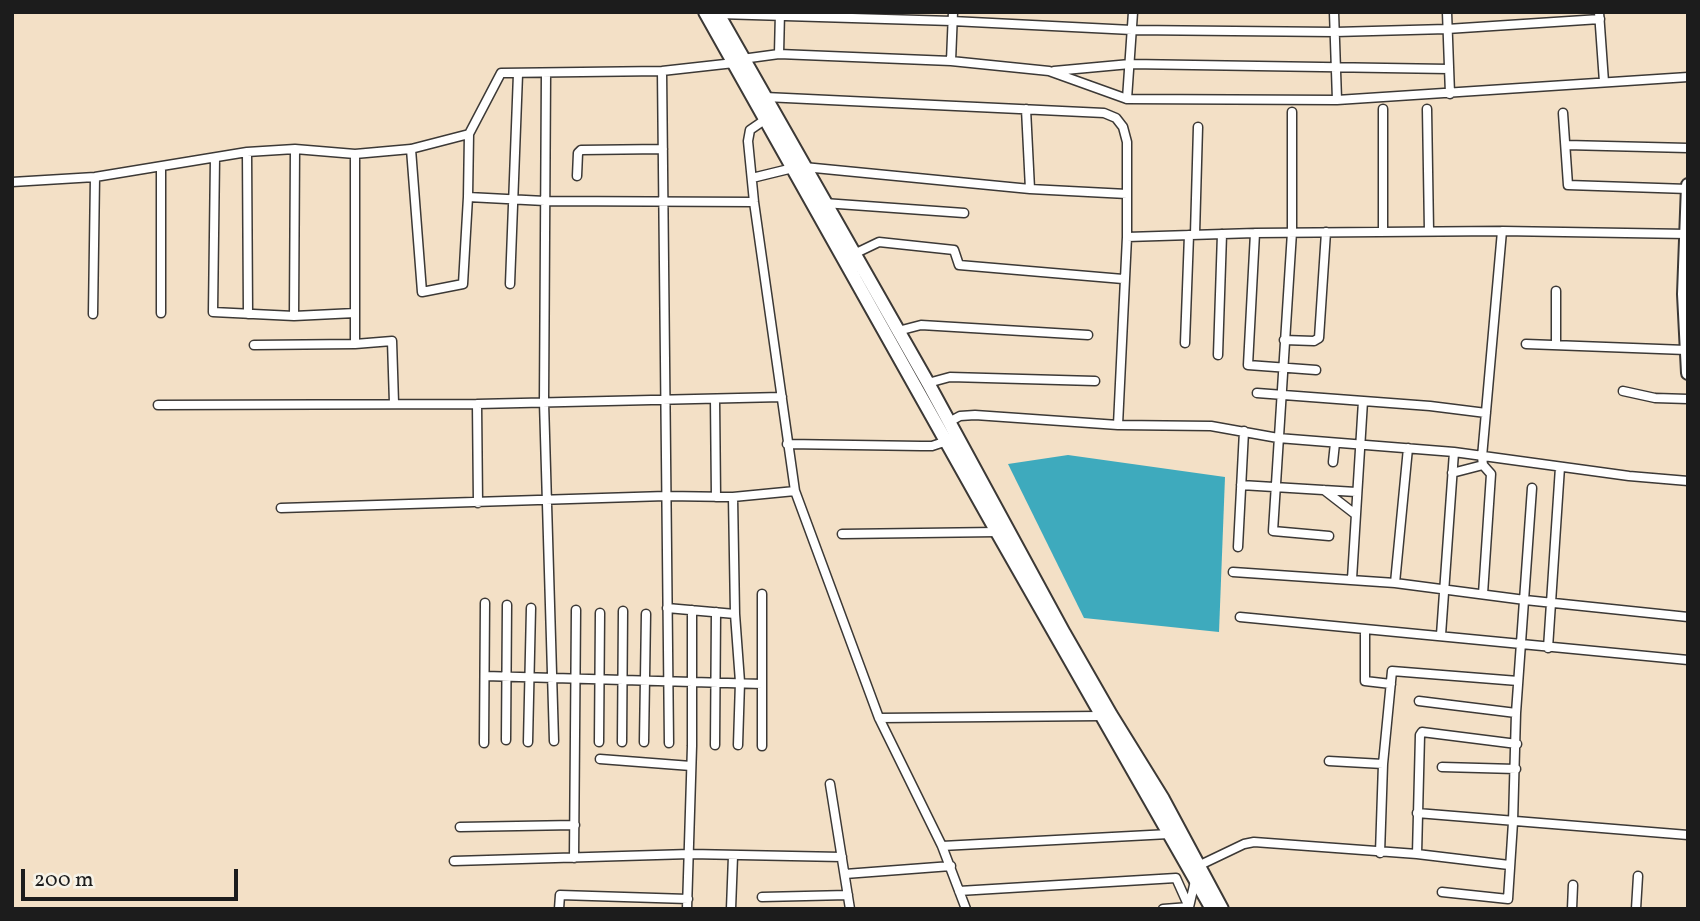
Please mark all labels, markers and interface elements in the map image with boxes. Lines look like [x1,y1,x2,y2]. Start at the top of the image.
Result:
scale bar [24,855,242,899]
text: 200 m [34,866,94,895]

